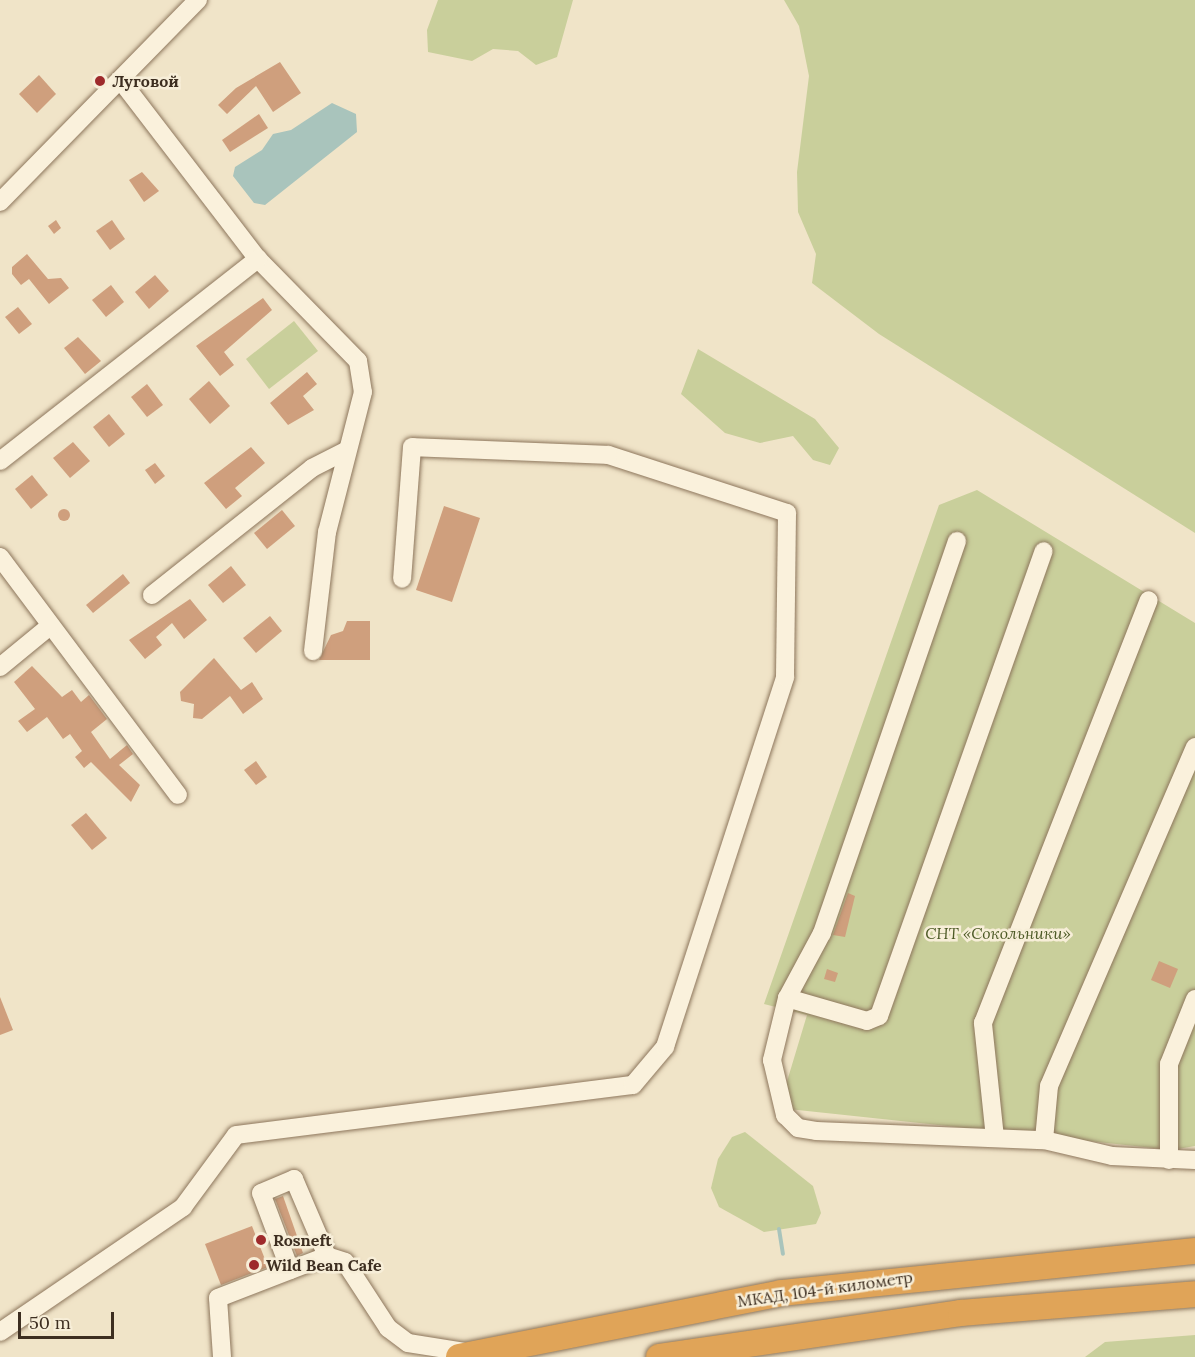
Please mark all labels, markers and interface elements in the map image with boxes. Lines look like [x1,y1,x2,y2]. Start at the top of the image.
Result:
place label: Луговой [112,71,179,91]
marker: Луговой [93,74,107,88]
park label: СНТ «Сокольники» [925,923,1071,943]
place label: Rosneft [273,1230,332,1250]
marker: Rosneft [254,1233,268,1247]
place label: Wild Bean Cafe [266,1255,382,1275]
marker: Wild Bean Cafe [247,1258,261,1272]
street label: МКАД, 104-й километр [736,1267,914,1311]
scale bar [21,1300,117,1338]
text: 50 m [29,1311,71,1334]

